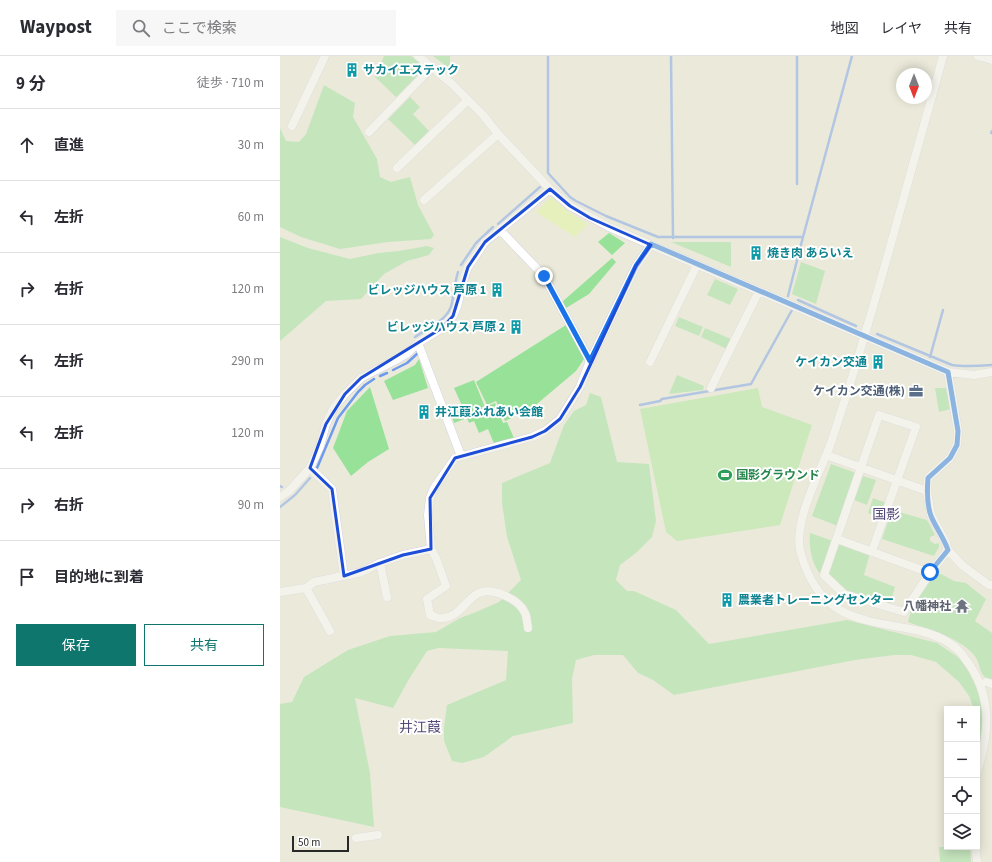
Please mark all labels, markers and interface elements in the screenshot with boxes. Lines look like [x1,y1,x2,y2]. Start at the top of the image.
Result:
search box [116,10,396,46]
text: Waypost [20,14,92,41]
icon: search [130,17,152,39]
text: ここで検索 [162,18,237,39]
text: 地図 [830,19,858,39]
text: レイヤ [880,19,922,39]
text: 共有 [944,19,972,39]
building icon: サカイエステック [344,62,360,78]
place label: サカイエステック [363,62,459,79]
north arrow [896,68,932,104]
text: 9 分 [16,72,45,96]
text: 徒歩 · 710 m [197,74,264,92]
icon: ahead [16,134,38,156]
text: 直進 [54,135,84,156]
text: 30 m [238,136,264,154]
icon: left [16,206,38,228]
text: 左折 [54,207,84,228]
text: 60 m [238,208,264,226]
building icon: 焼き肉 あらいえ [748,245,764,261]
place label: 焼き肉 あらいえ [767,245,853,262]
route end [535,267,553,285]
icon: right [16,278,38,300]
text: 右折 [54,279,84,300]
text: 120 m [231,280,264,298]
place label: ビレッジハウス 芦原 1 [368,282,486,299]
building icon: ビレッジハウス 芦原 1 [489,282,505,298]
place label: ビレッジハウス 芦原 2 [387,319,505,336]
building icon: ビレッジハウス 芦原 2 [508,319,524,335]
icon: left [16,350,38,372]
text: 左折 [54,351,84,372]
text: 290 m [231,352,264,370]
place label: ケイカン交通 [795,354,867,371]
building icon: ケイカン交通 [870,354,886,370]
place label: ケイカン交通(株) [813,383,905,400]
office icon: ケイカン交通(株) [908,383,924,399]
building icon: 井江葭ふれあい会館 [416,404,432,420]
place label: 井江葭ふれあい会館 [435,404,543,421]
icon: left [16,422,38,444]
text: 左折 [54,423,84,444]
text: 120 m [231,424,264,442]
sports icon: 国影グラウンド [717,467,733,483]
place label: 国影グラウンド [736,467,820,484]
icon: right [16,494,38,516]
text: 右折 [54,495,84,516]
text: 90 m [238,496,264,514]
district label: 国影 [872,505,900,525]
route start [921,563,939,581]
icon: arrive [16,566,38,588]
text: 目的地に到着 [54,567,144,588]
building icon: 農業者トレーニングセンター [719,592,735,608]
place label: 農業者トレーニングセンター [738,592,894,609]
place label: 八幡神社 [903,598,951,615]
temple icon: 八幡神社 [954,598,970,614]
button: 保存 [16,624,136,666]
button: 共有 [144,624,264,666]
map controls [944,706,980,850]
button: + [944,706,980,742]
district label: 井江葭 [399,718,441,738]
button: − [944,742,980,778]
button: locate [944,778,980,814]
button: layers [944,814,980,850]
scale bar [292,834,349,853]
text: 50 m [298,835,320,850]

